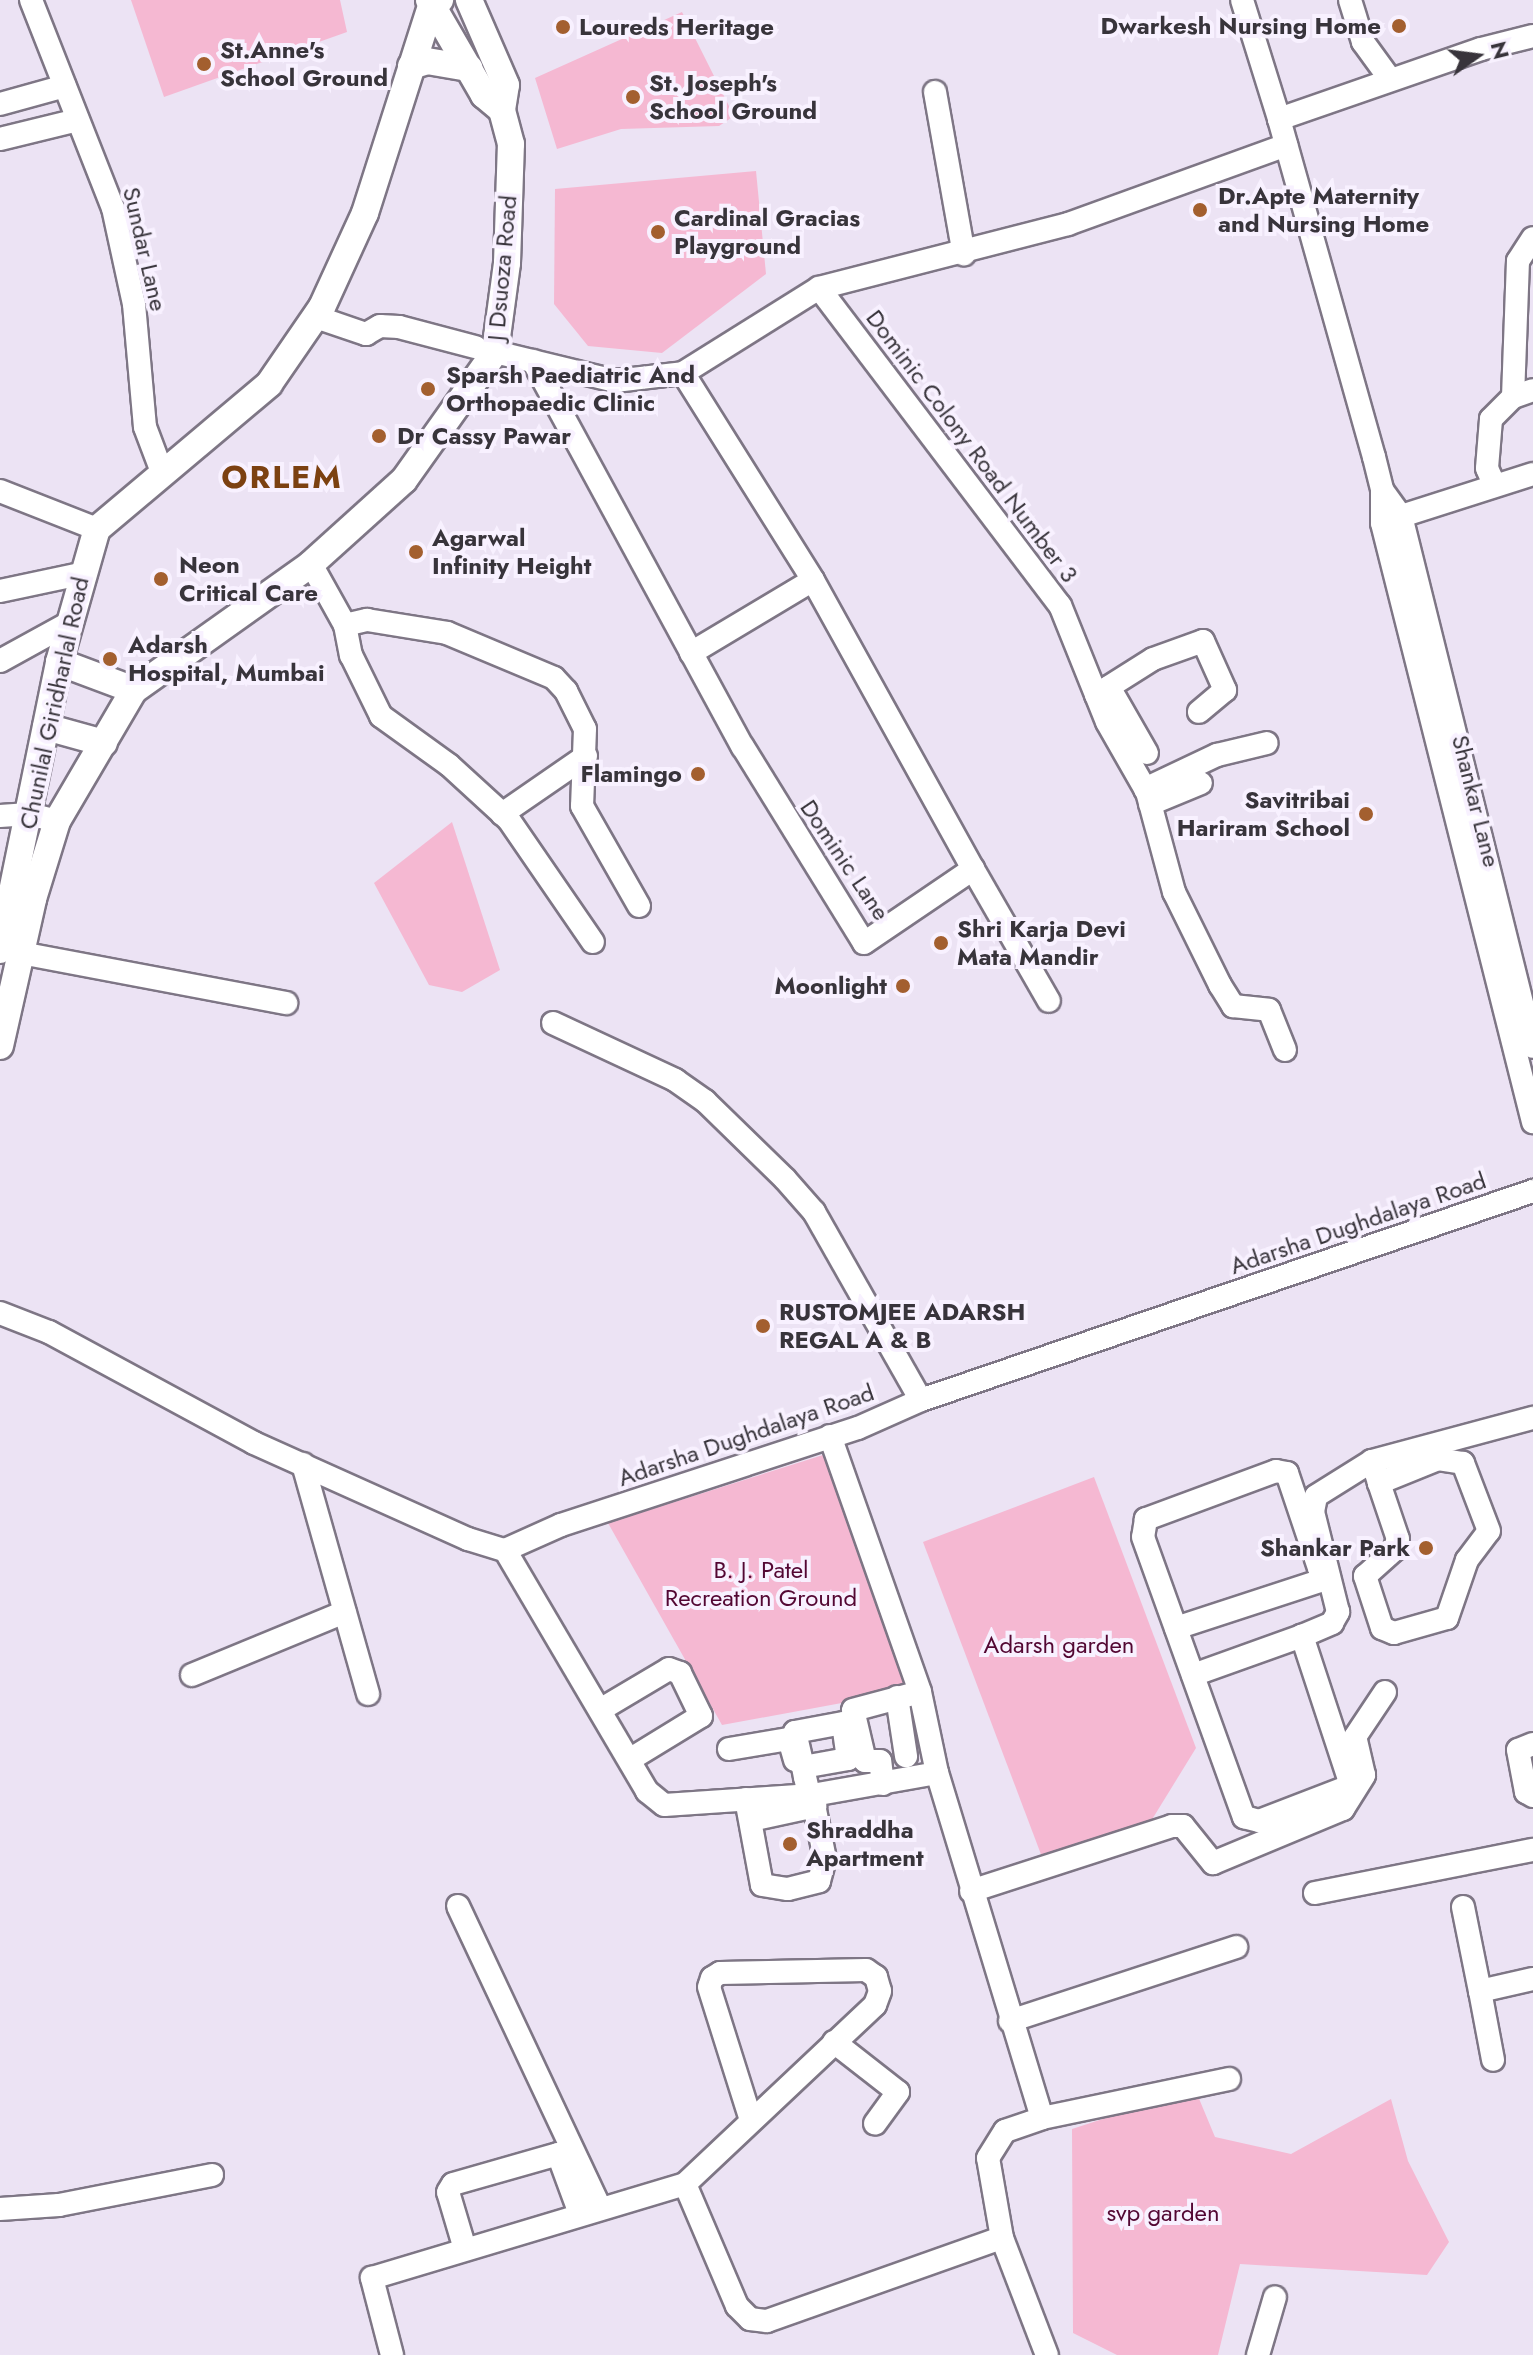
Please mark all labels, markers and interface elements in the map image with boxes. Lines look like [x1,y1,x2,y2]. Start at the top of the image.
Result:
place label: Dwarkesh Nursing Home [1101,12,1381,40]
place label: Loureds Heritage [579,13,774,41]
marker: Dwarkesh Nursing Home [1388,15,1410,37]
north arrow [1437,16,1517,96]
marker: Loureds Heritage [554,18,572,36]
place label: St.Anne's School Ground [220,36,388,92]
text: N [1483,38,1518,63]
marker: St.Anne's School Ground [195,55,213,73]
place label: St. Joseph's School Ground [649,69,817,125]
marker: St. Joseph's School Ground [624,88,642,106]
place label: Dr.Apte Maternity and Nursing Home [1218,182,1429,238]
street label: Sundar Lane [117,184,173,314]
street label: J Dsuoza Road [481,194,523,342]
marker: Dr.Apte Maternity and Nursing Home [1189,199,1211,221]
place label: Cardinal Gracias Playground [674,204,860,260]
marker: Cardinal Gracias Playground [649,223,667,241]
street label: Dominic Colony Road Number 3 [860,304,1084,588]
place label: Sparsh Paediatric And Orthopaedic Clinic [446,361,695,417]
marker: Sparsh Paediatric And Orthopaedic Clinic [417,378,439,400]
place label: Dr Cassy Pawar [397,422,571,450]
marker: Dr Cassy Pawar [368,425,390,447]
district label: ORLEM [221,458,343,496]
place label: Agarwal Infinity Height [432,524,591,580]
marker: Agarwal Infinity Height [407,543,425,561]
place label: Neon Critical Care [179,551,318,607]
marker: Neon Critical Care [150,568,172,590]
street label: Chunilal Giridharlal Road [13,574,95,832]
place label: Adarsh Hospital, Mumbai [128,631,325,687]
marker: Adarsh Hospital, Mumbai [99,648,121,670]
street label: Shankar Lane [1446,732,1506,870]
place label: Flamingo [580,760,682,788]
marker: Flamingo [689,765,707,783]
place label: Savitribai Hariram School [1177,786,1350,842]
street label: Dominic Lane [794,794,896,926]
marker: Savitribai Hariram School [1357,805,1375,823]
place label: Shri Karja Devi Mata Mandir [957,915,1126,971]
marker: Shri Karja Devi Mata Mandir [932,934,950,952]
place label: Moonlight [774,972,887,1000]
marker: Moonlight [894,977,912,995]
street label: Adarsha Dughdalaya Road [1226,1166,1490,1280]
place label: RUSTOMJEE ADARSH REGAL A & B [779,1298,1025,1354]
marker: RUSTOMJEE ADARSH REGAL A & B [754,1317,772,1335]
street label: Adarsha Dughdalaya Road [614,1378,878,1492]
place label: Shankar Park [1260,1534,1410,1562]
marker: Shankar Park [1417,1539,1435,1557]
park label: B. J. Patel Recreation Ground [665,1556,857,1612]
park label: Adarsh garden [984,1631,1134,1659]
place label: Shraddha Apartment [806,1816,924,1872]
marker: Shraddha Apartment [781,1835,799,1853]
park label: svp garden [1106,2199,1220,2227]

